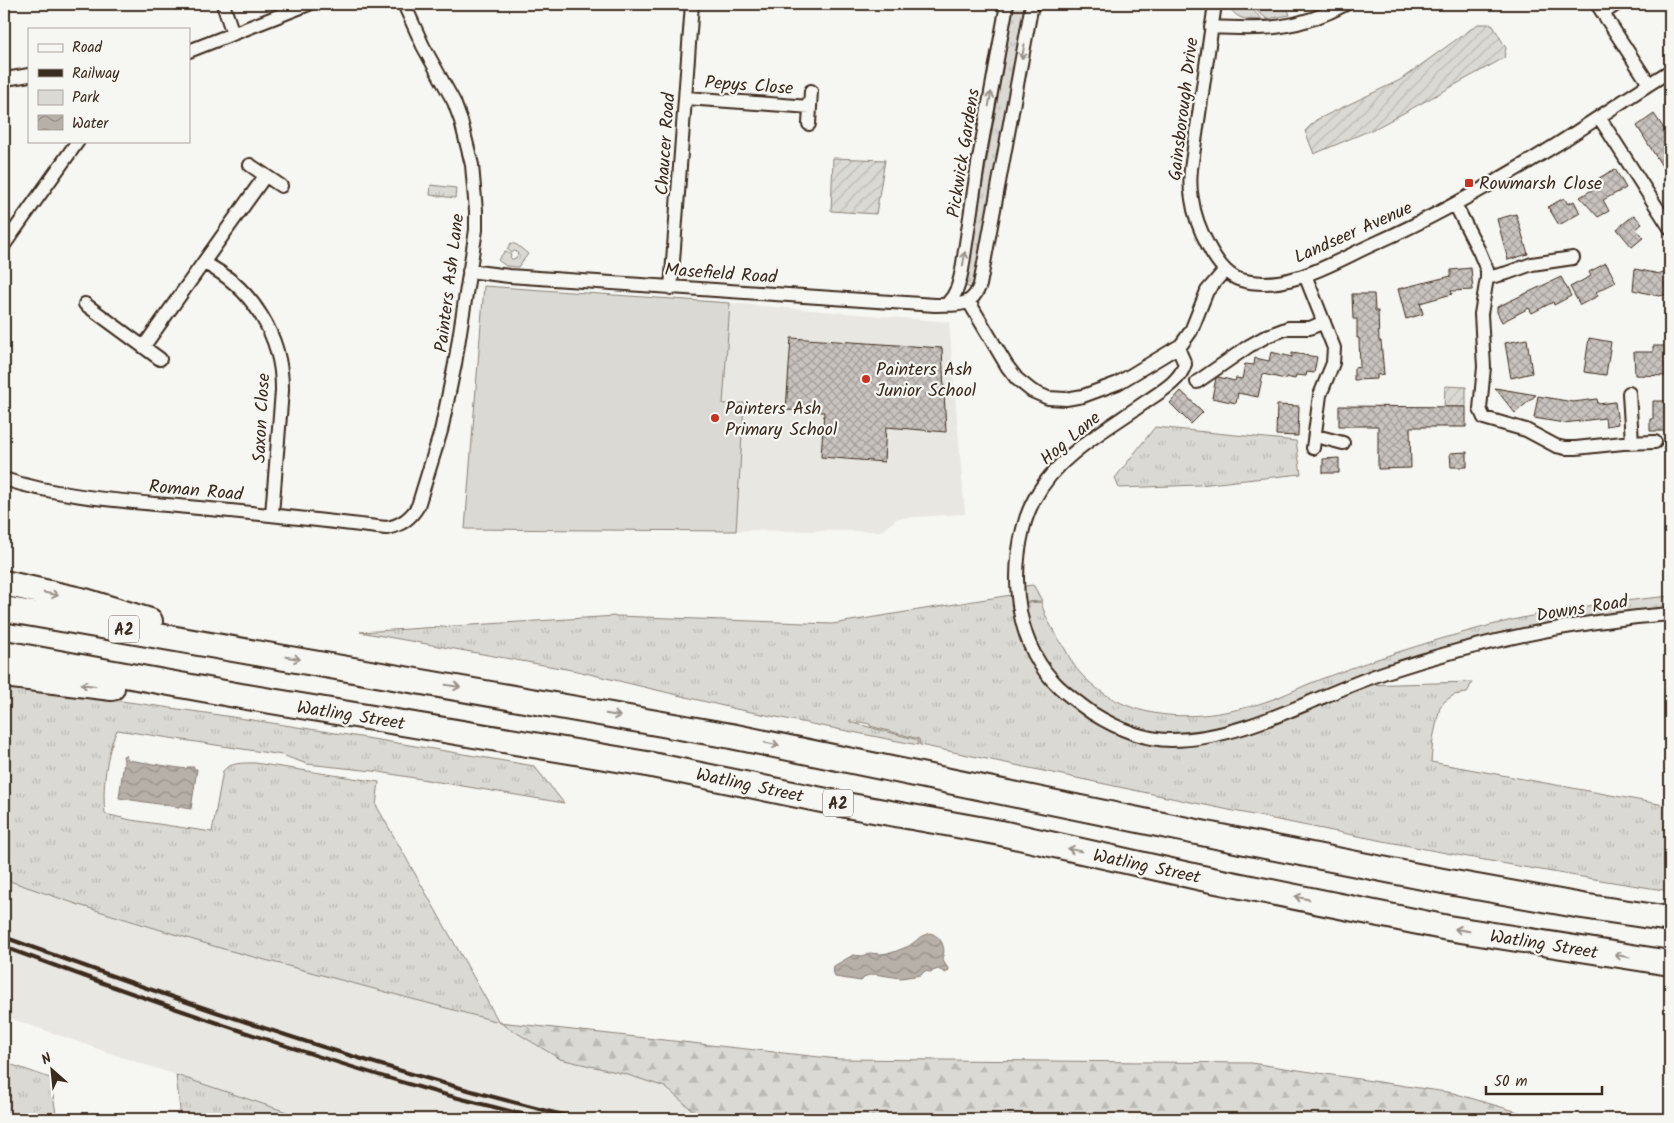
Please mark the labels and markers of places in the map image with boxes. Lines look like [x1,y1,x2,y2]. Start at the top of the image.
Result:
place label: Rowmarsh Close [1479,170,1602,199]
marker: Rowmarsh Close [1463,177,1475,189]
place label: Painters Ash Junior School [876,356,977,406]
marker: Painters Ash Junior School [860,373,872,385]
place label: Painters Ash Primary School [725,395,838,445]
marker: Painters Ash Primary School [709,412,721,424]

